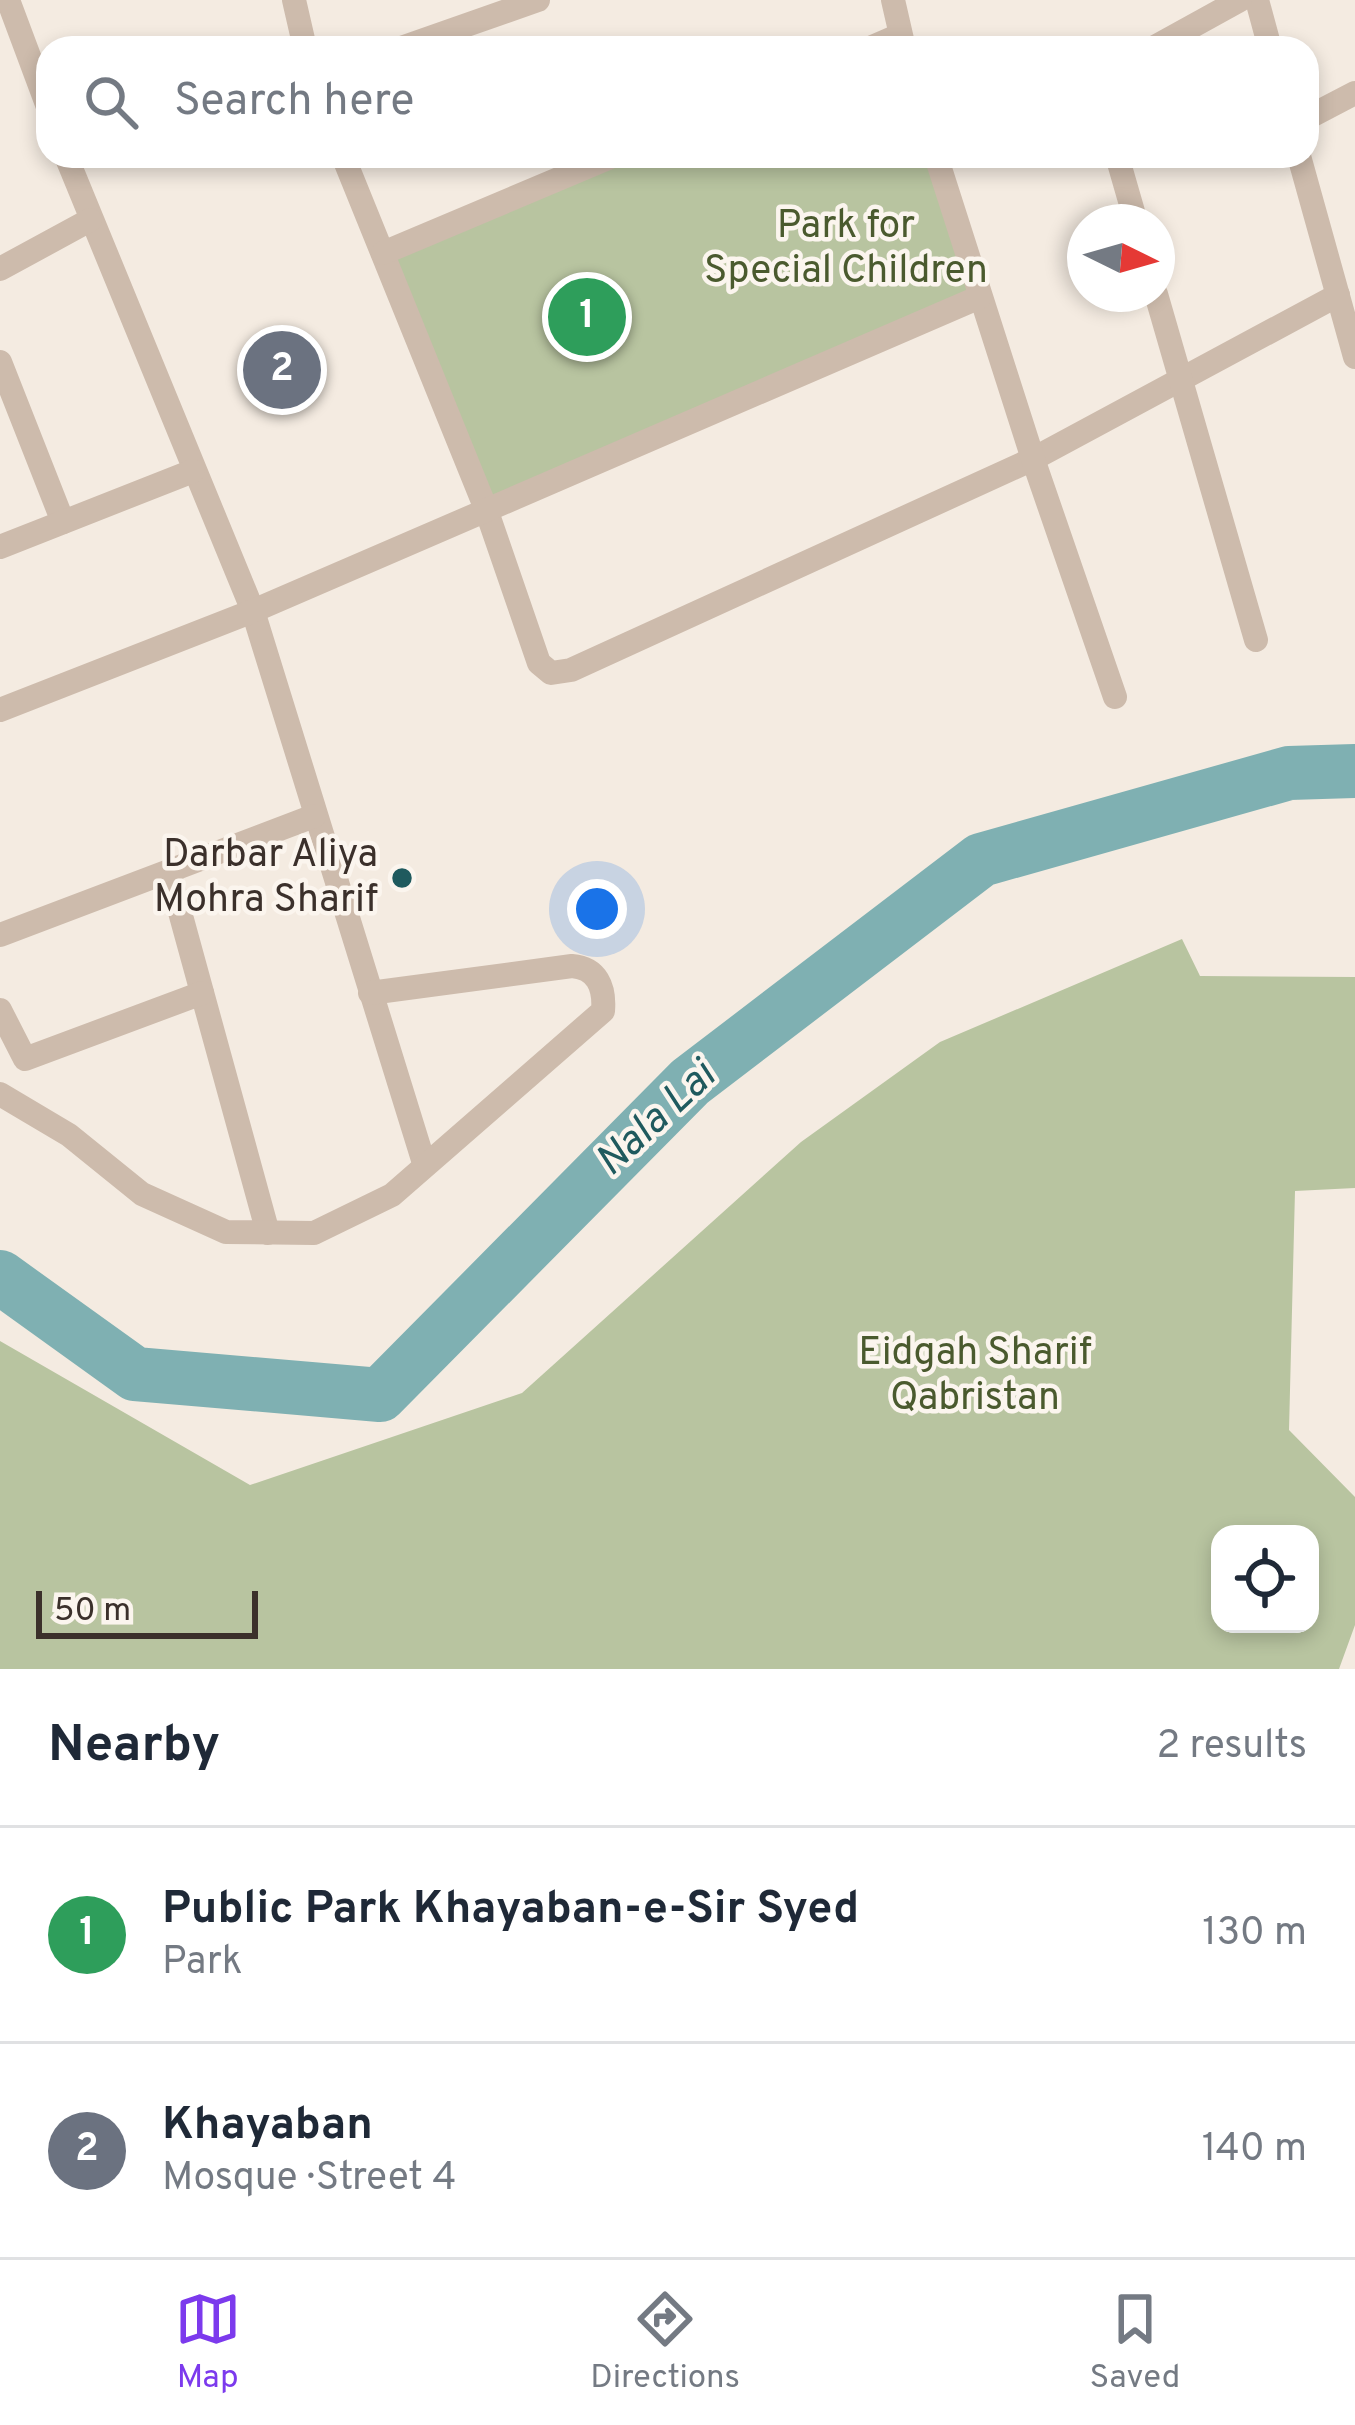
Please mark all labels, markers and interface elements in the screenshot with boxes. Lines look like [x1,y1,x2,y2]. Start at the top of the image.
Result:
search box [36,36,1319,168]
icon: search [78,69,144,135]
text: Search here [174,74,414,131]
park label: Park for Special Children [704,203,988,297]
north arrow [1067,204,1175,312]
pin: 1 [548,272,626,362]
pin: 2 [243,325,321,415]
place label: Darbar Aliya Mohra Sharif [154,832,378,926]
marker: Darbar Aliya Mohra Sharif [389,865,415,891]
your location [567,879,627,939]
water label: Nala Lai [586,1049,730,1189]
park label: Eidgah Sharif Qabristan [858,1330,1092,1424]
map controls [1211,1525,1319,1633]
button: locate [1211,1525,1319,1633]
scale bar [36,1585,258,1638]
text: 50 m [54,1591,131,1633]
text: Nearby [48,1715,220,1780]
text: 2 results [1156,1723,1307,1772]
text: Public Park Khayaban-e-Sir Syed [162,1882,859,1939]
text: 1 [79,1910,95,1959]
text: 130 m [1202,1910,1307,1959]
text: Park [162,1939,243,1988]
text: Khayaban [162,2098,373,2155]
text: 2 [75,2126,99,2175]
text: 140 m [1202,2126,1307,2175]
text: Mosque · Street 4 [162,2155,457,2204]
tab: Map [175,2286,241,2400]
tab: Directions [590,2286,740,2400]
tab: Saved [1090,2286,1180,2400]

